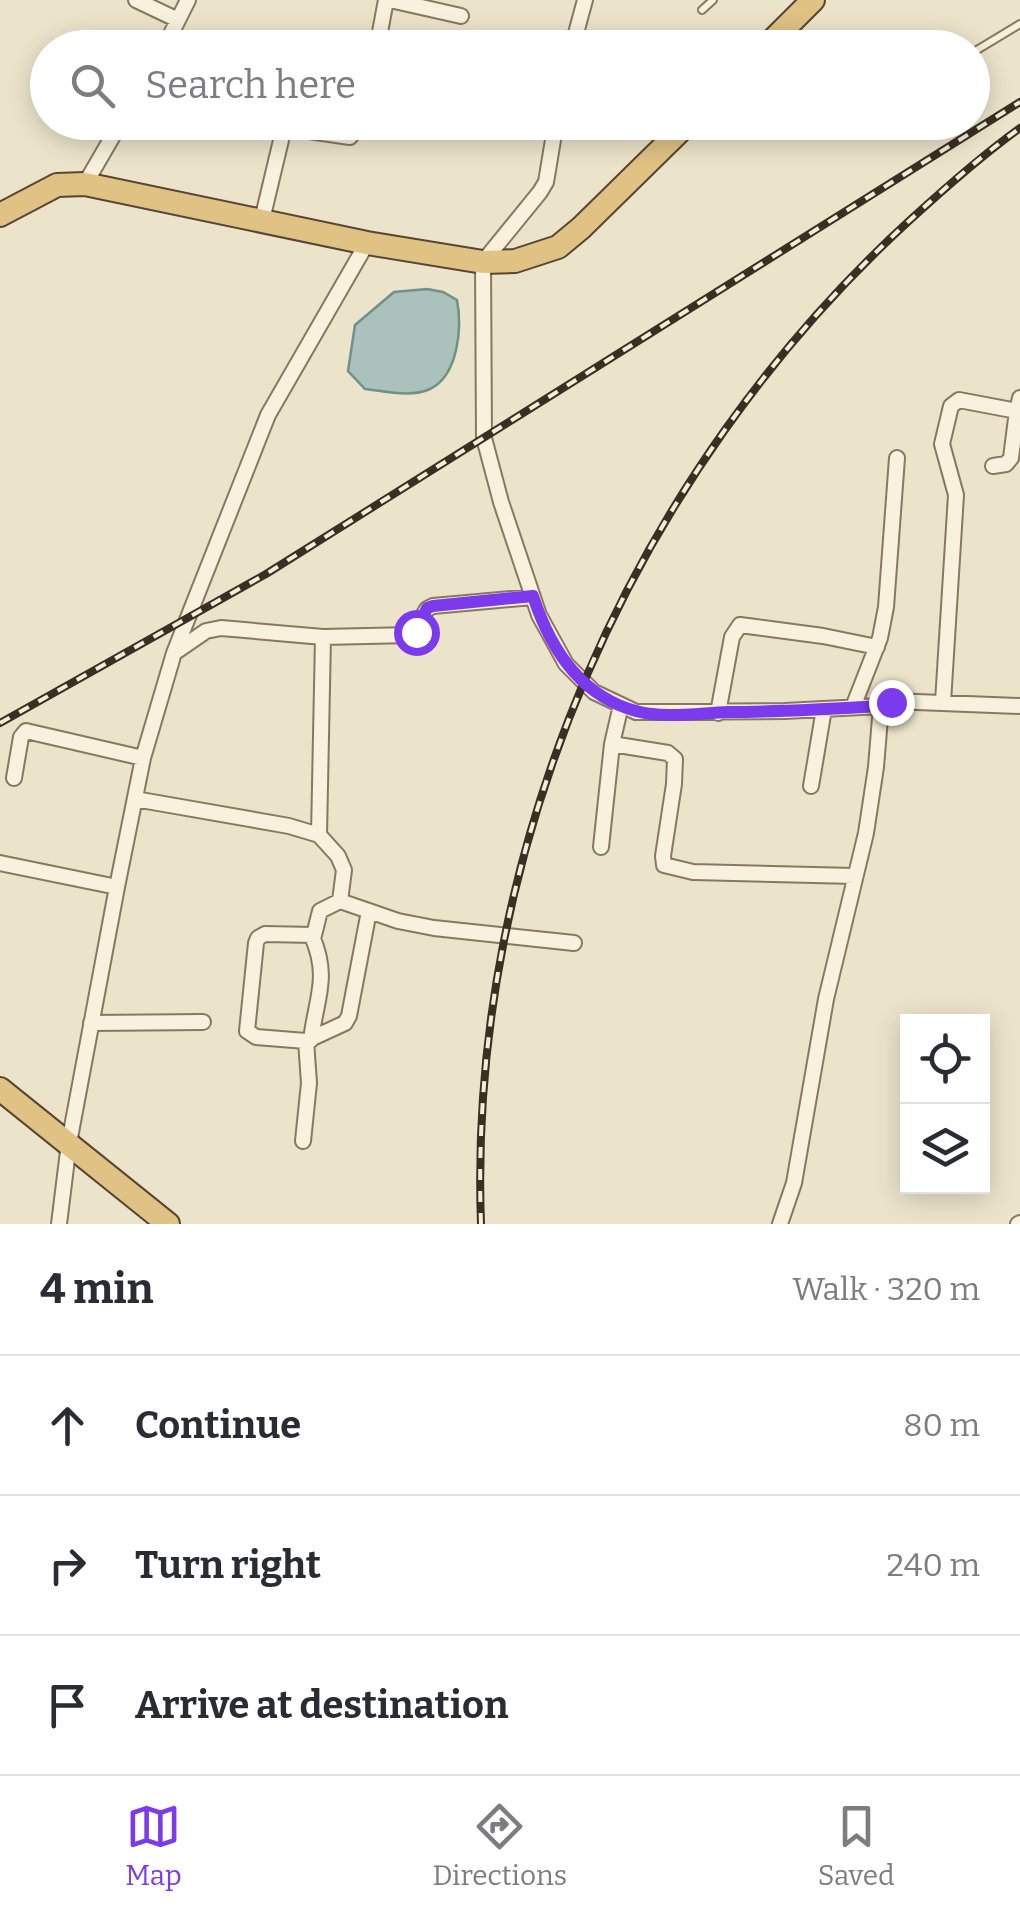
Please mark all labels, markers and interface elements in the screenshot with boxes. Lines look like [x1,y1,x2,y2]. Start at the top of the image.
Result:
search box [30,30,990,140]
icon: search [65,58,120,113]
text: Search here [145,62,356,108]
route start [394,610,440,656]
route end [869,680,915,726]
map controls [900,1014,990,1194]
button: locate [900,1014,990,1104]
button: layers [900,1104,990,1194]
text: 4 min [40,1264,154,1314]
text: Walk · 320 m [792,1270,980,1308]
icon: ahead [40,1398,95,1453]
text: Continue [135,1402,301,1448]
text: 80 m [903,1406,980,1444]
icon: right [40,1538,95,1593]
text: Turn right [135,1542,321,1588]
text: 240 m [886,1546,980,1584]
icon: arrive [40,1678,95,1733]
text: Arrive at destination [135,1682,508,1728]
tab: Map [125,1799,182,1892]
tab: Directions [432,1799,567,1892]
tab: Saved [818,1799,895,1892]

